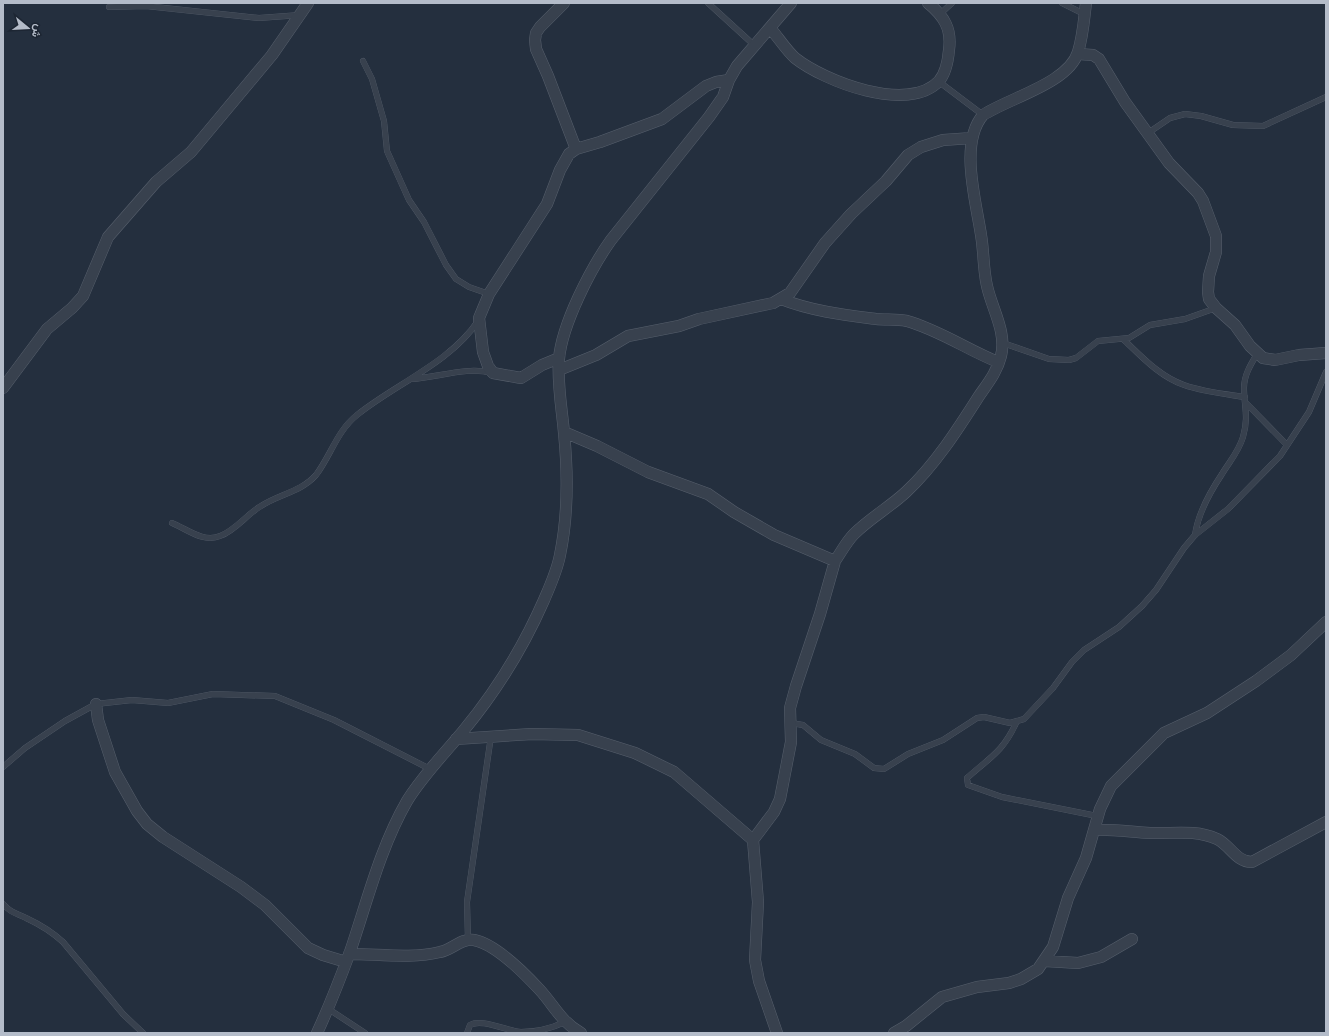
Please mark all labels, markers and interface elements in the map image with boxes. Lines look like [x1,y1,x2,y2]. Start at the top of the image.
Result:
north arrow [8,8,48,48]
text: ش [29,23,46,40]

